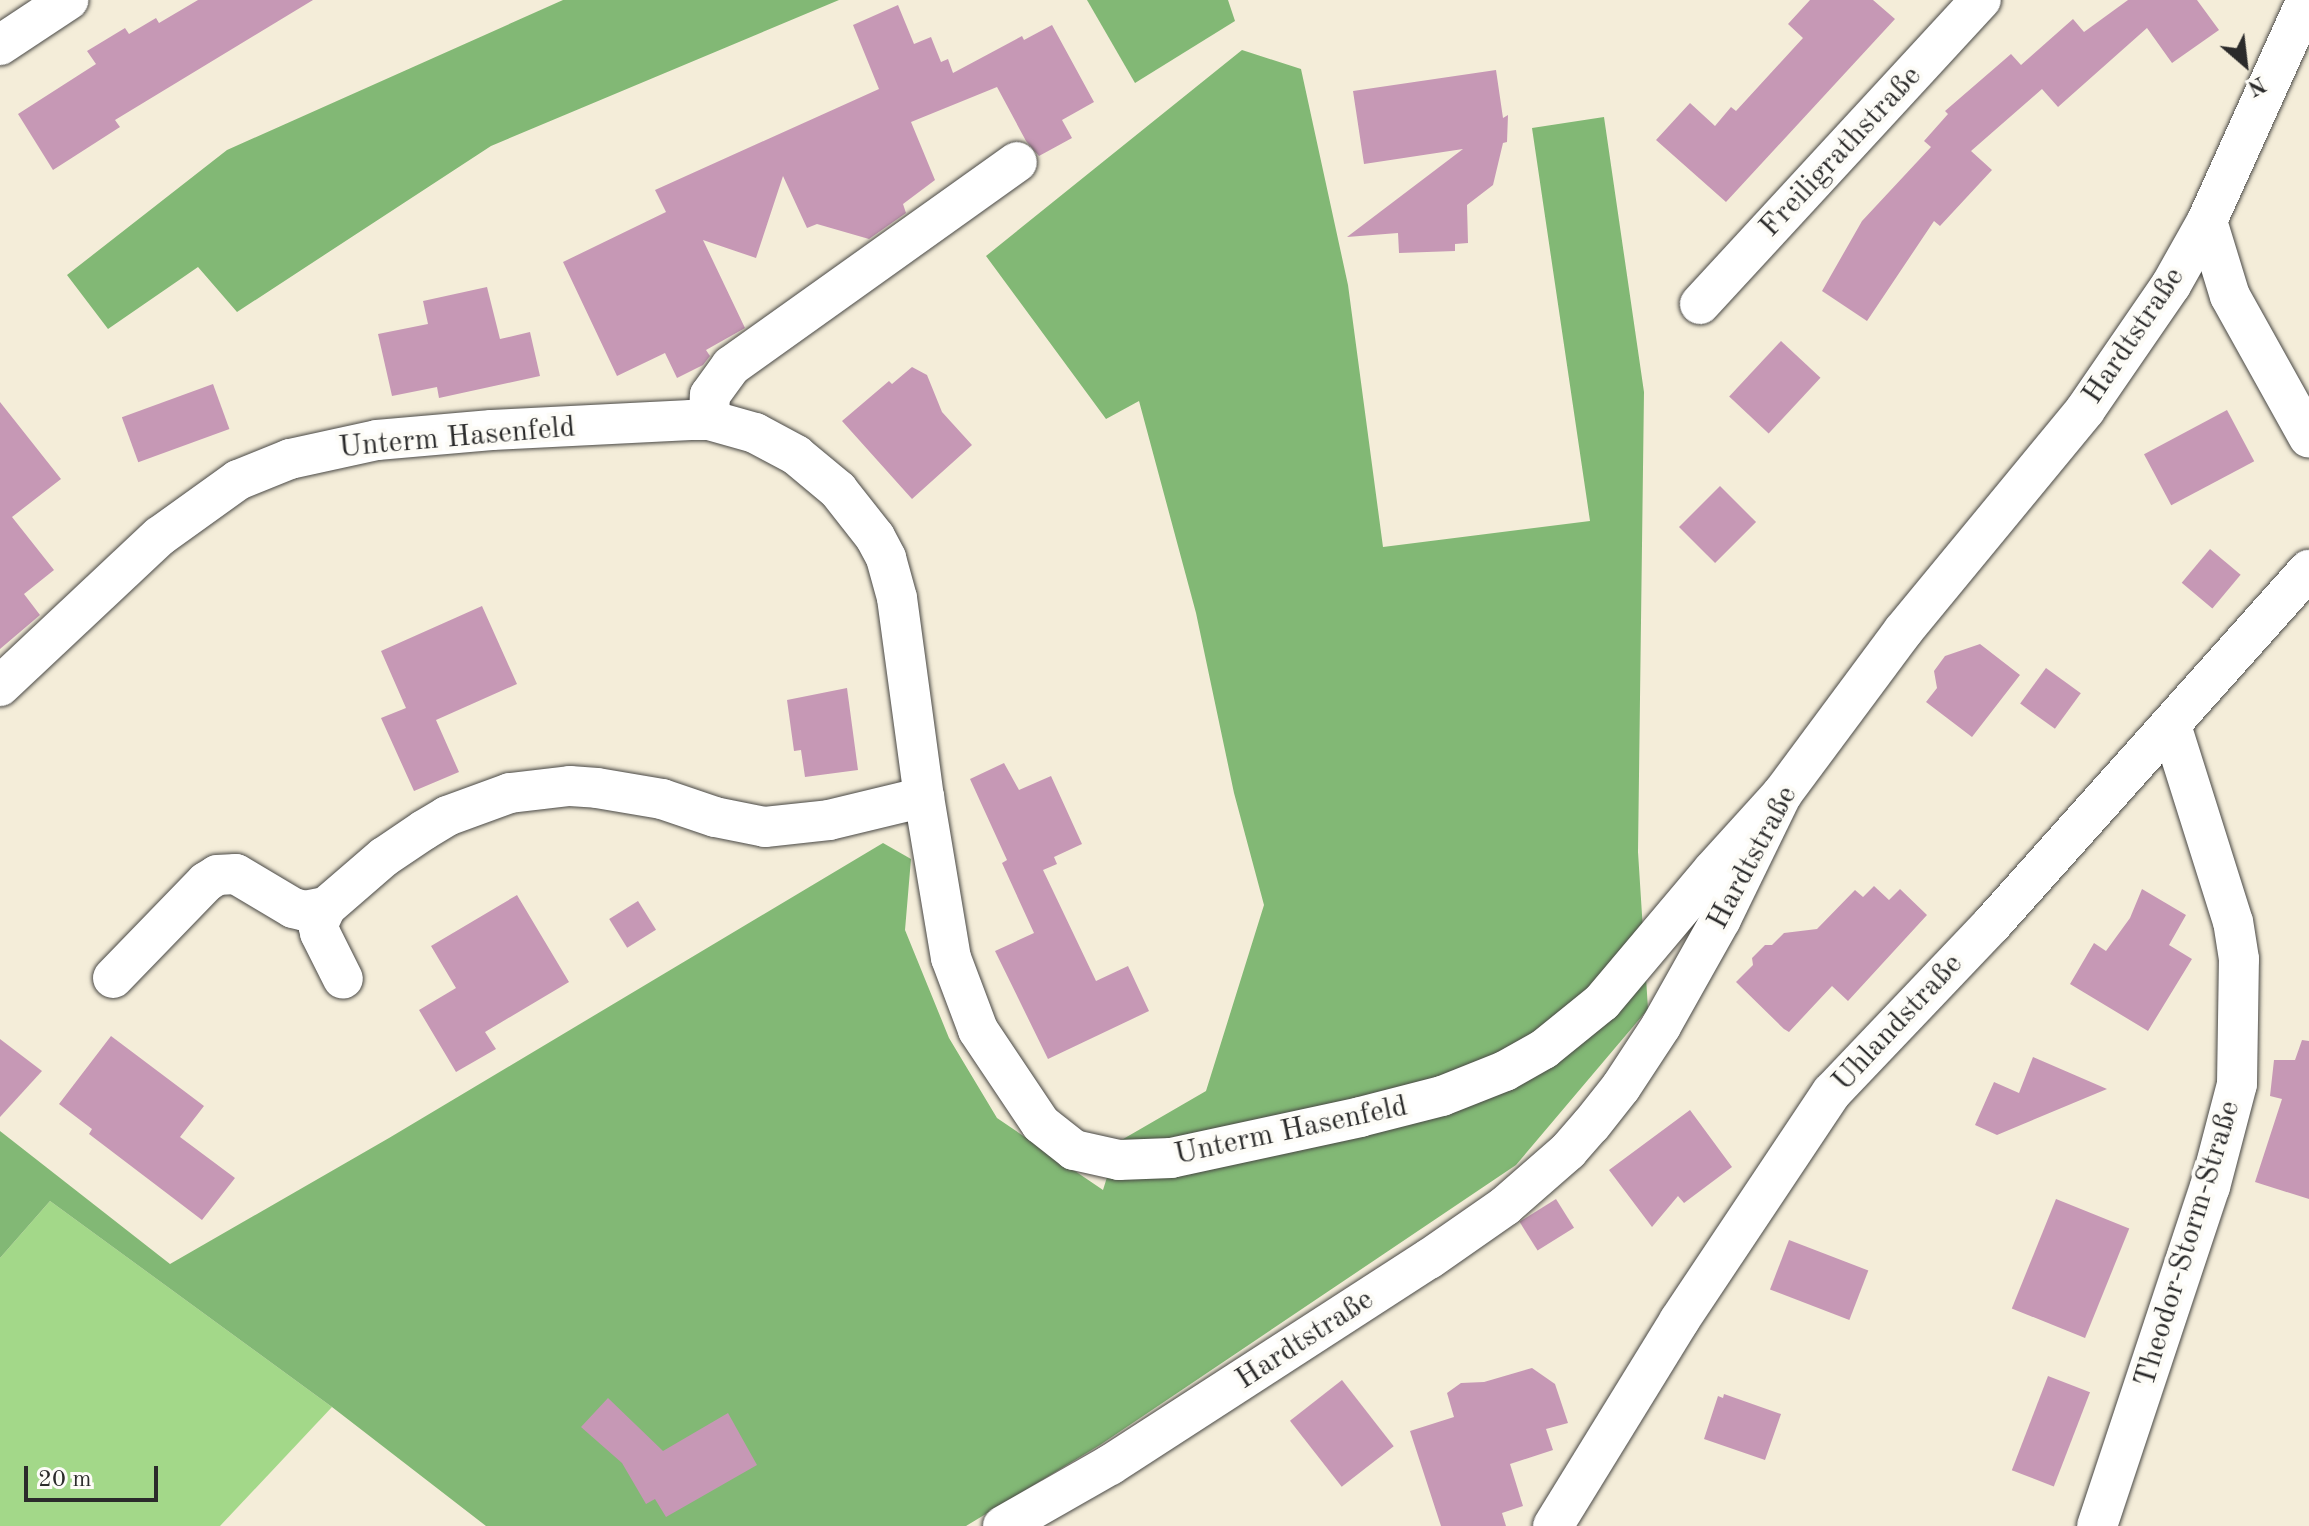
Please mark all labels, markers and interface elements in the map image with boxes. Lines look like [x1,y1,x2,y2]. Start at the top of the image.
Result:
north arrow [2205,24,2285,104]
street label: Freiligrathstraße [1752,59,1930,245]
text: N [2244,72,2269,99]
street label: Hardtstraße [2075,261,2193,411]
street label: Unterm Hasenfeld [337,410,577,466]
street label: Hardtstraße [1700,780,1806,936]
street label: Uhlandstraße [1825,947,1971,1099]
street label: Unterm Hasenfeld [1171,1089,1411,1173]
street label: Theodor-Storm-Straße [2127,1097,2249,1391]
street label: Hardtstraße [1229,1282,1381,1398]
scale bar [28,1450,162,1500]
text: 20 m [38,1468,92,1492]

